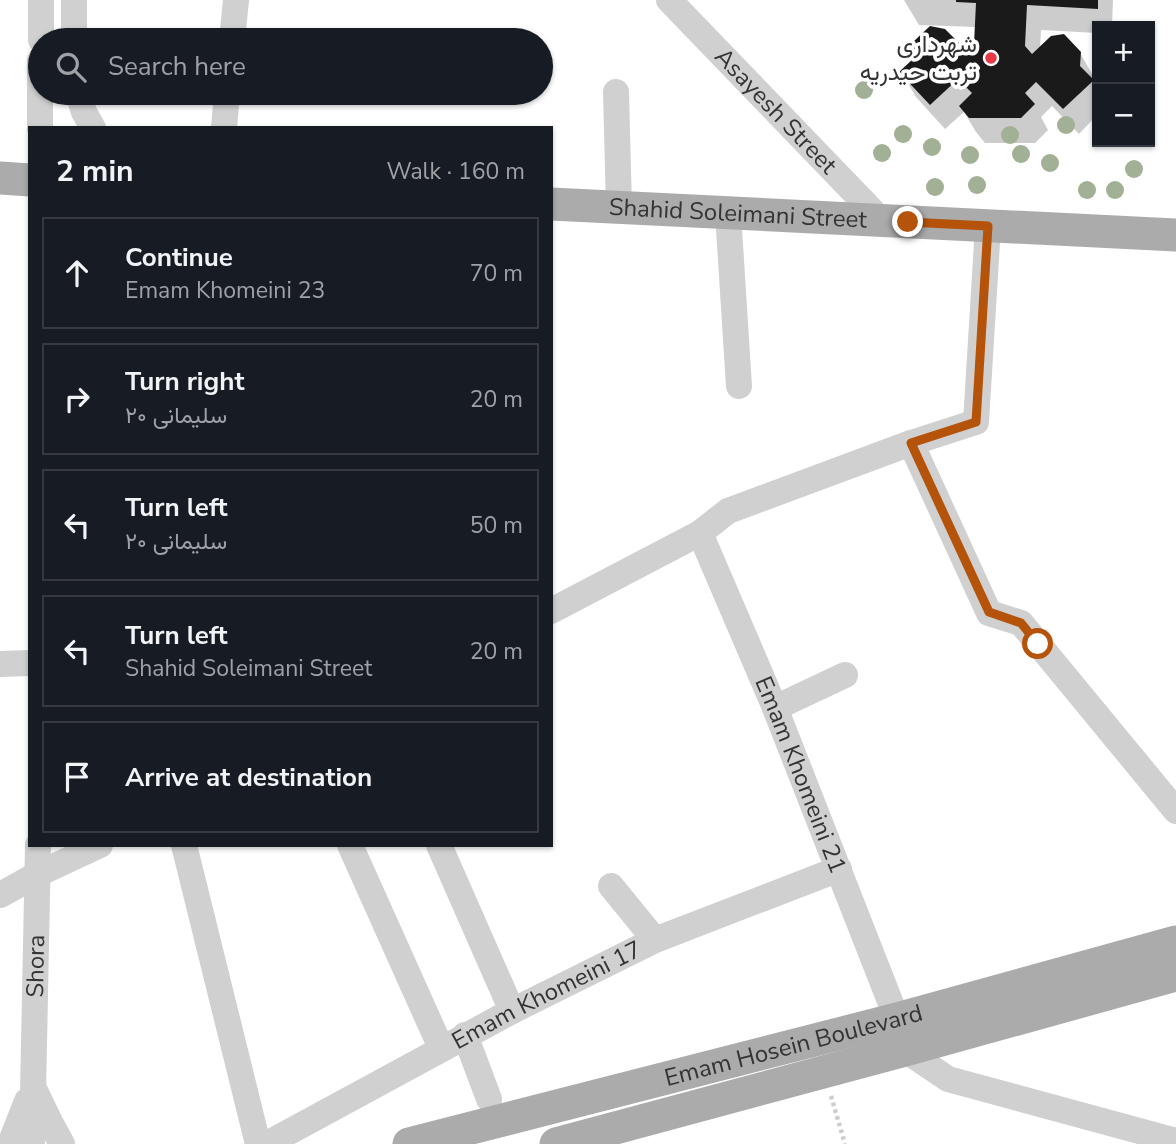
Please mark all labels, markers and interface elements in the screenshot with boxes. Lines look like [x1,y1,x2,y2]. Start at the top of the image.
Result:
map controls [1092,21,1155,147]
button: + [1092,21,1155,84]
search box [28,28,553,105]
place label: شهرداری تربت حیدریه [860,28,977,88]
street label: Asayesh Street [708,41,844,181]
icon: search [52,48,90,86]
text: Search here [108,49,246,84]
marker: شهرداری تربت حیدریه [983,50,999,66]
button: − [1092,84,1155,147]
text: 2 min [56,151,134,192]
text: Walk · 160 m [386,156,525,187]
street label: Shahid Soleimani Street [608,191,868,236]
route end [892,206,923,237]
text: Continue [125,240,233,275]
icon: ahead [58,254,96,292]
text: 70 m [470,258,523,289]
text: Emam Khomeini 23 [125,275,325,306]
text: Turn right [125,364,244,399]
icon: right [58,380,96,418]
text: 20 m [470,384,523,415]
text: سلیمانی ۲۰ [125,400,227,431]
text: Turn left [125,490,228,525]
icon: left [58,506,96,544]
text: 50 m [470,510,523,541]
text: سلیمانی ۲۰ [125,526,227,557]
text: Turn left [125,618,228,653]
route start [1022,628,1053,659]
icon: left [58,632,96,670]
text: 20 m [470,636,523,667]
text: Shahid Soleimani Street [125,653,372,684]
street label: Emam Khomeini 21 [747,671,854,878]
icon: arrive [58,758,96,796]
text: Arrive at destination [125,760,372,795]
street label: Emam Khomeini 17 [446,933,647,1057]
street label: Shora [19,934,52,998]
street label: Emam Hosein Boulevard [661,997,926,1094]

